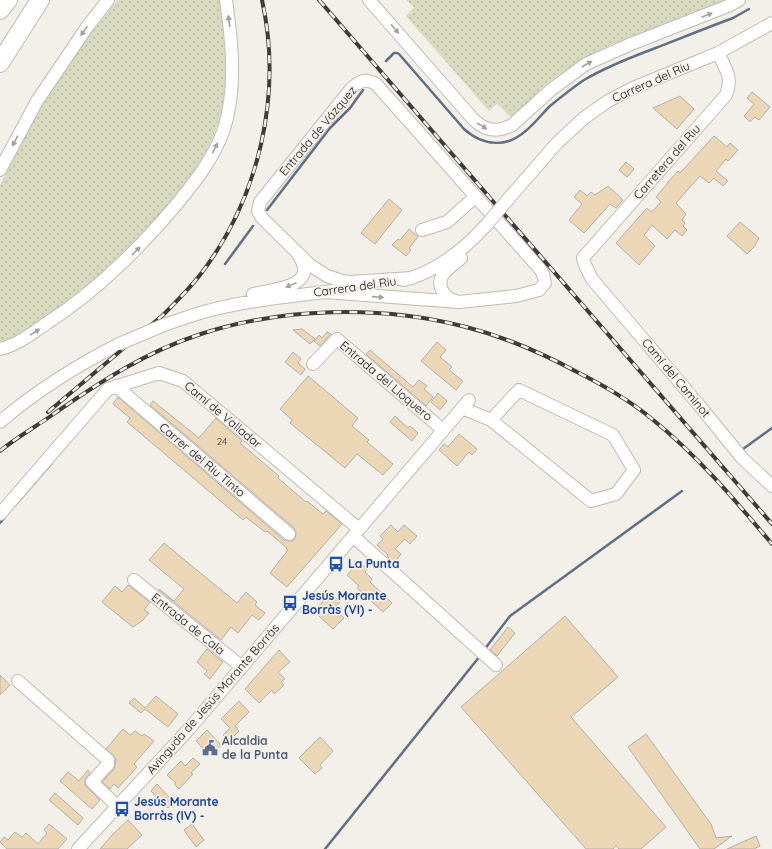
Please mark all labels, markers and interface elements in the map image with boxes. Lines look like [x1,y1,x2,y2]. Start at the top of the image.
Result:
one-way arrow [702,11,714,17]
one-way arrow [226,15,232,27]
one-way arrow [390,24,399,35]
one-way arrow [80,26,88,36]
street label: Carrera del Riu [610,58,692,105]
one-way arrow [581,61,593,68]
street label: Entrada de Vázquez [276,83,360,178]
street label: Carretera del Riu [630,121,703,202]
one-way arrow [476,122,488,129]
one-way arrow [12,135,19,147]
one-way arrow [212,143,219,154]
one-way arrow [131,246,141,256]
street label: Carrera del Riu [313,273,397,300]
one-way arrow [285,281,297,288]
one-way arrow [372,293,384,300]
one-way arrow [29,328,40,336]
street label: Camí del Caminot [639,335,714,420]
street label: Entrada del Lloquero [337,338,436,424]
street label: Camí de Valladar [182,378,265,452]
street label: Carrer del Riu Tinto [156,419,248,500]
house number: 24 [217,435,227,448]
bus stop icon: La Punta [327,555,345,573]
place label: La Punta [348,556,399,571]
place label: Jesús Morante Borràs (VI) - [302,588,387,617]
street label: Entrada de Cala [149,590,228,658]
bus stop icon: Jesús Morante Borràs (VI) - [281,594,299,612]
street label: Avinguda de Jesús Morante Borràs [143,620,282,777]
place label: Alcaldia de la Punta [222,733,288,762]
public building icon: Alcaldia de la Punta [201,739,219,757]
place label: Jesús Morante Borràs (IV) - [134,794,219,823]
bus stop icon: Jesús Morante Borràs (IV) - [113,800,131,818]

